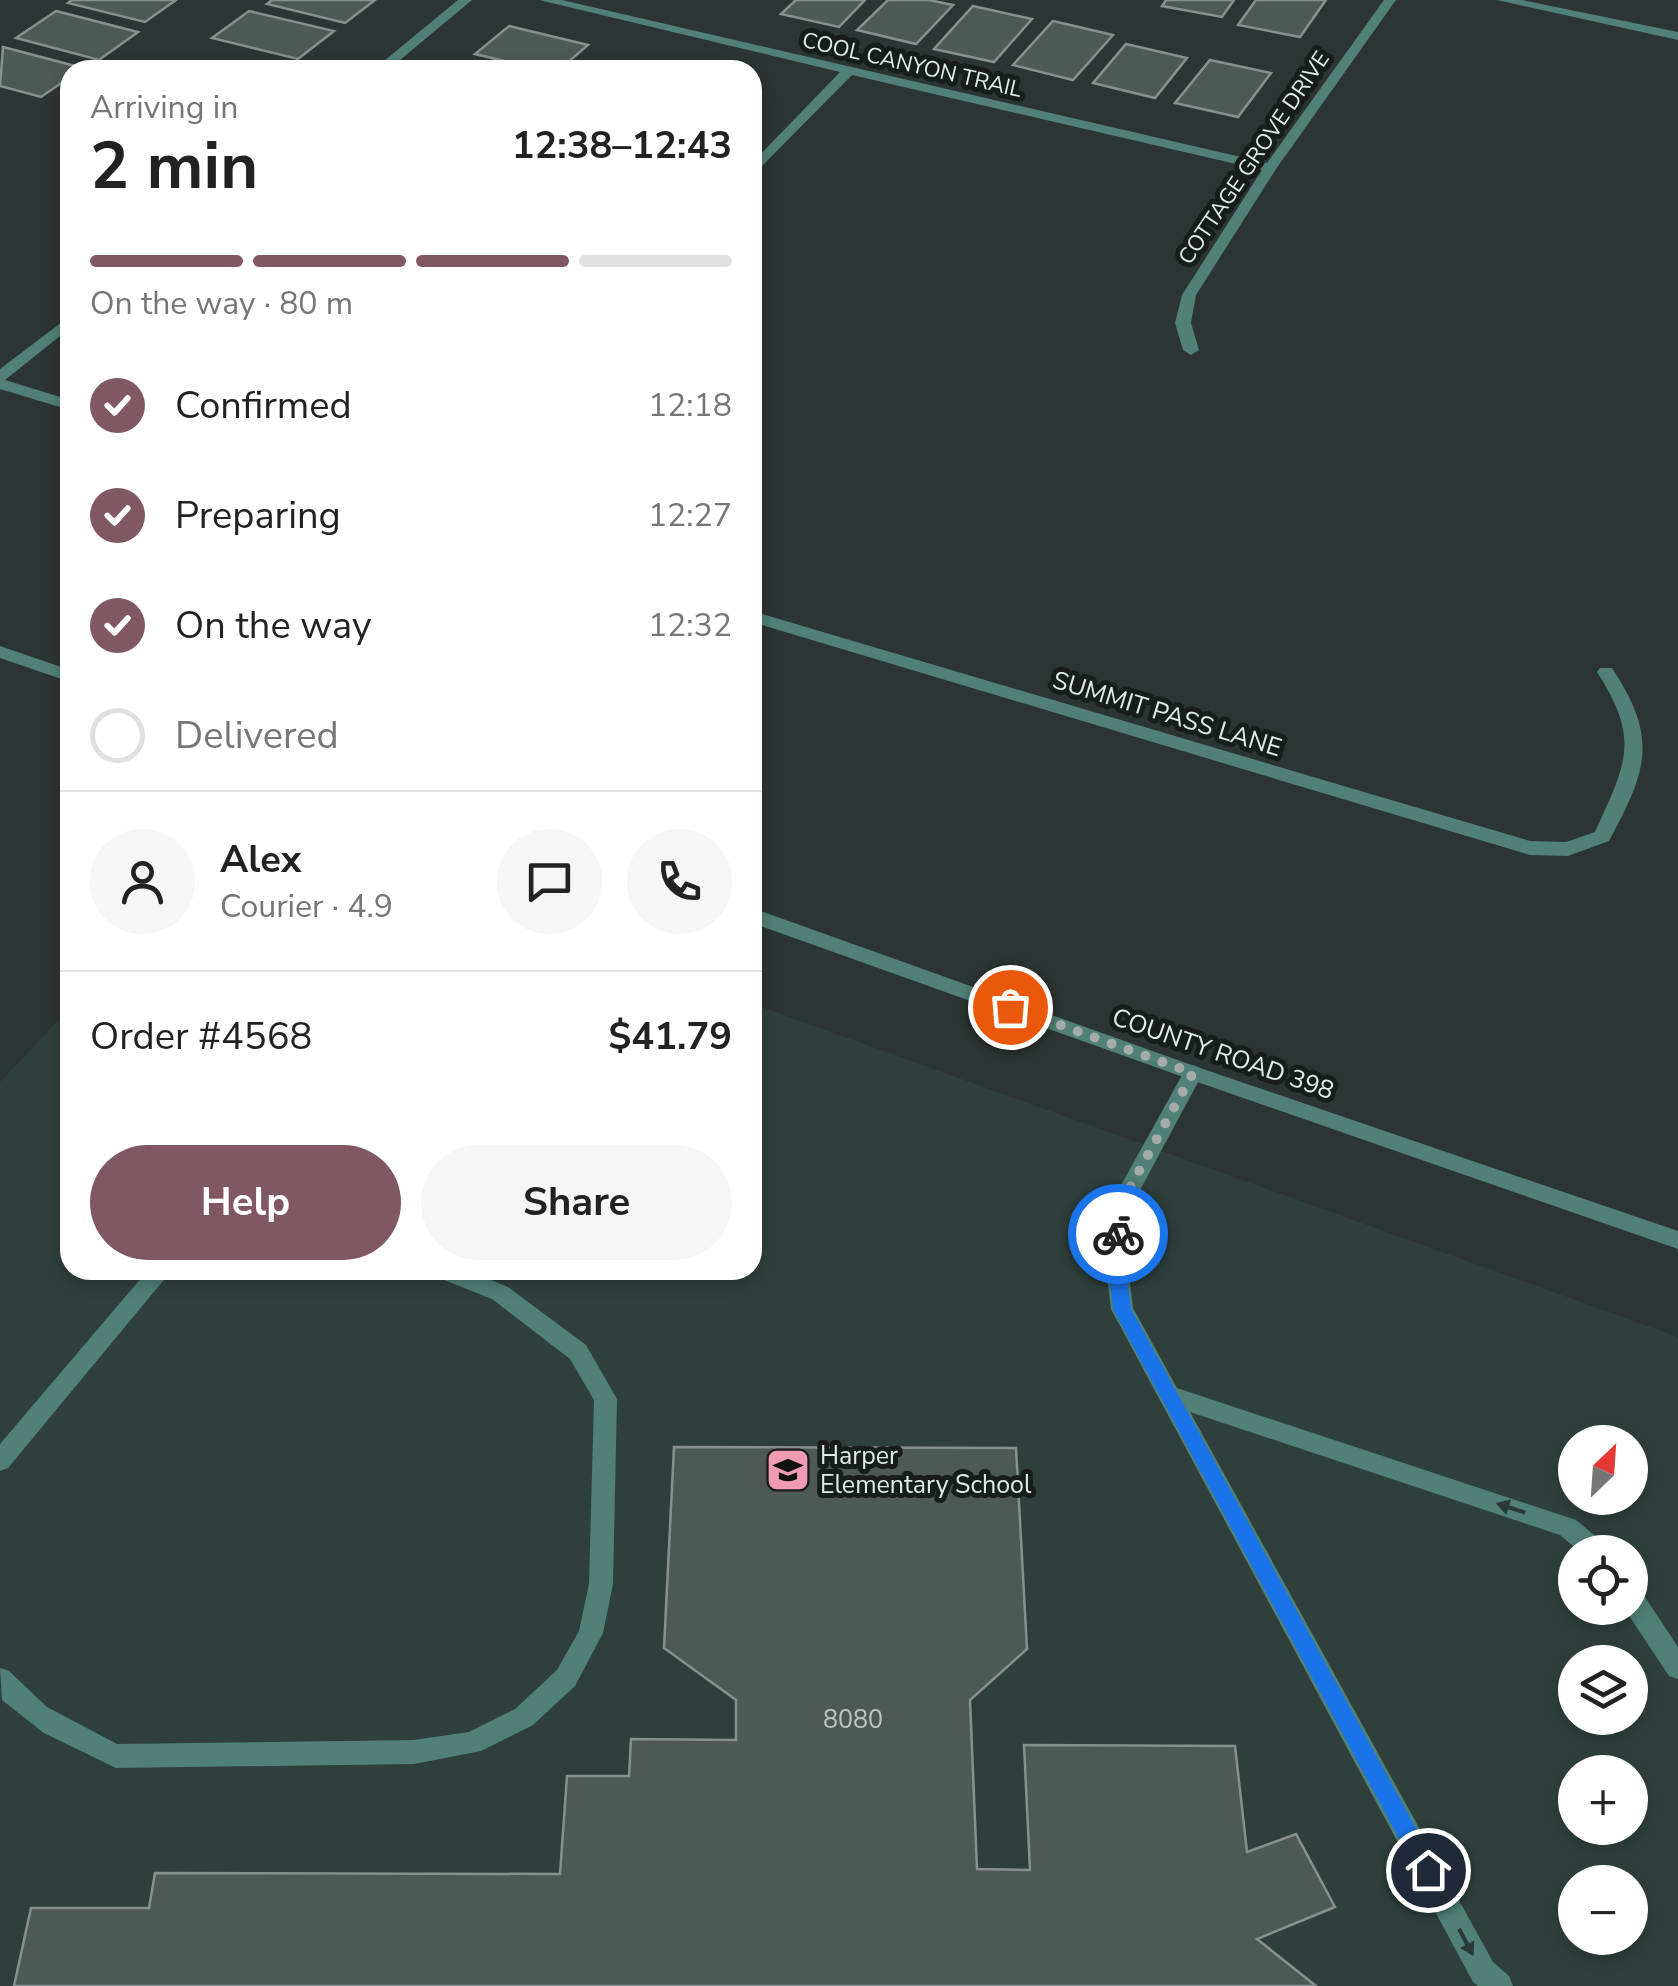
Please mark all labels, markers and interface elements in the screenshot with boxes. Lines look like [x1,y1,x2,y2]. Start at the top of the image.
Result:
street label: COOL CANYON TRAIL [799,25,1025,105]
street label: COTTAGE GROVE DRIVE [1171,46,1337,270]
text: Arriving in [90,86,238,129]
text: 12:38–12:43 [512,120,732,171]
text: 2 min [90,122,258,211]
text: On the way · 80 m [90,282,353,325]
icon: check [90,378,145,433]
text: Confirmed [175,380,352,431]
text: 12:18 [648,384,732,427]
icon: check [90,488,145,543]
text: Preparing [175,490,341,541]
text: 12:27 [648,494,732,537]
icon: check [90,598,145,653]
text: On the way [175,600,371,651]
text: 12:32 [648,604,732,647]
street label: SUMMIT PASS LANE [1048,663,1286,765]
text: Delivered [175,710,339,761]
button: person [90,829,195,934]
button: chat [497,829,602,934]
button: phone [627,829,732,934]
text: Alex [220,834,301,885]
text: Courier · 4.9 [220,885,393,928]
pin [968,965,1053,1050]
icon: bag [983,980,1038,1035]
street label: COUNTY ROAD 398 [1108,1000,1338,1108]
text: Order #4568 [90,1011,312,1062]
text: $41.79 [609,1011,732,1062]
button: Help [90,1145,401,1260]
button: Share [421,1145,732,1260]
courier [1068,1184,1168,1284]
icon: bike [1091,1207,1146,1262]
north arrow [1558,1425,1648,1515]
map controls [1558,1425,1648,1955]
place label: Harper Elementary School [820,1439,1032,1502]
school or university icon: Harper Elementary School [765,1447,811,1493]
one-way arrow [1496,1500,1526,1515]
button: locate [1558,1535,1648,1625]
button: layers [1558,1645,1648,1735]
house number: 8080 [823,1703,883,1737]
button: + [1558,1755,1648,1845]
pin [1386,1828,1471,1913]
icon: home [1401,1843,1456,1898]
button: − [1558,1865,1648,1955]
one-way arrow [1458,1927,1475,1956]

